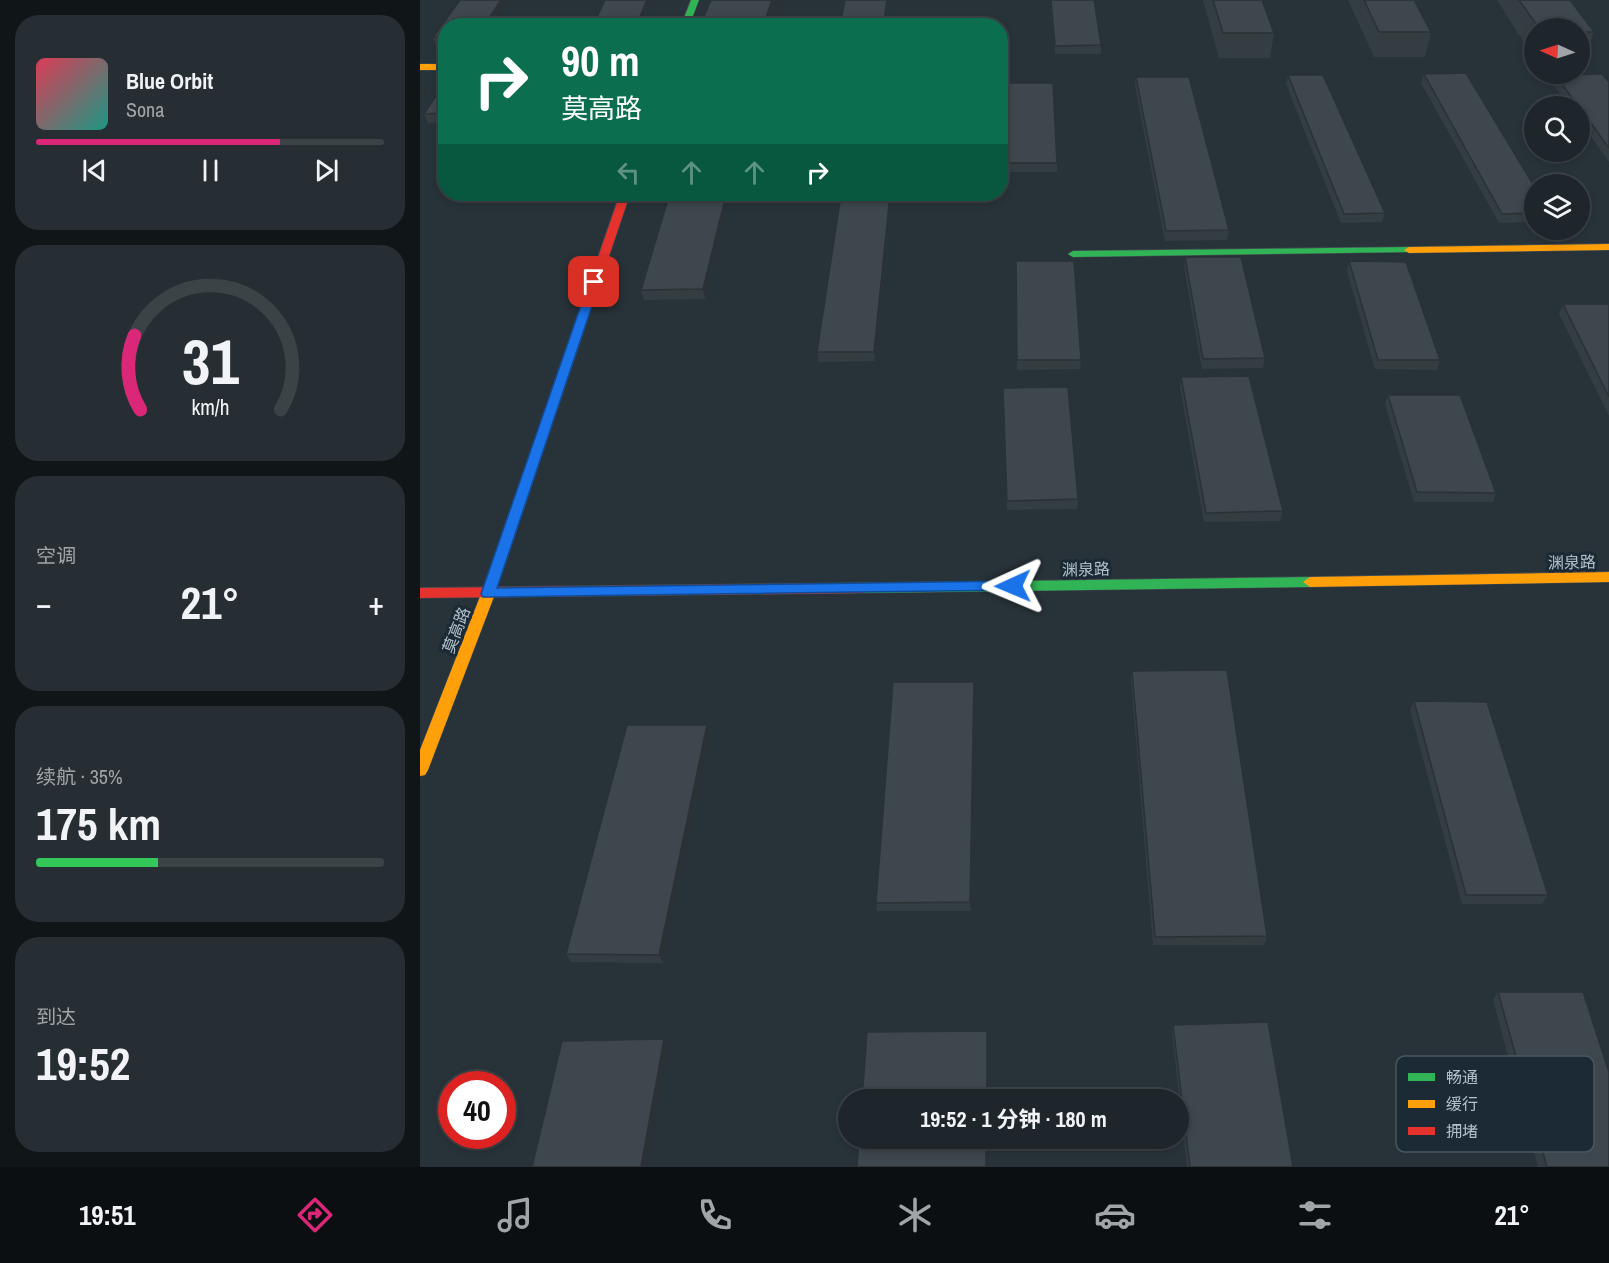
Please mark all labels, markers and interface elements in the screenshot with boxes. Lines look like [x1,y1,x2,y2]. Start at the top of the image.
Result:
north arrow [1524,18,1590,84]
map controls [1524,18,1590,240]
text: 90 m [561,33,640,89]
icon: right [462,42,540,120]
text: Blue Orbit [126,66,213,96]
text: 莫高路 [561,90,642,126]
text: Sona [126,96,164,123]
button: search [1524,96,1590,162]
icon: previous [78,154,111,187]
icon: pause [194,154,227,187]
icon: next [310,154,343,187]
icon: left [612,156,645,189]
icon: ahead [675,156,708,189]
icon: ahead [738,156,771,189]
icon: right [801,156,834,189]
button: layers [1524,174,1590,240]
pin [568,256,619,307]
icon: arrive [577,265,610,298]
text: 31 [182,319,239,403]
text: km/h [191,394,229,423]
text: 空调 [36,542,76,569]
street label: 渊泉路 [1548,551,1596,573]
position arrow [981,554,1045,618]
street label: 渊泉路 [1062,558,1110,580]
text: 21° [180,572,240,633]
text: − [36,581,52,625]
text: + [368,581,384,625]
street label: 莫高路 [437,604,475,656]
text: 续航 · 35% [36,763,123,790]
text: 175 km [36,793,161,854]
text: 到达 [36,1003,76,1030]
text: 19:52 [36,1033,130,1094]
legend [1396,1056,1594,1152]
text: 畅通 [1446,1066,1478,1088]
speed limit sign: 40 [438,1071,516,1149]
text: 缓行 [1446,1093,1478,1115]
text: 19:52 · 1 分钟 · 180 m [920,1104,1107,1134]
text: 拥堵 [1446,1120,1478,1142]
icon: directions [294,1194,336,1236]
icon: music [494,1194,536,1236]
icon: phone [694,1194,736,1236]
icon: climate [894,1194,936,1236]
icon: car [1094,1194,1136,1236]
icon: filters [1294,1194,1336,1236]
text: 19:51 [79,1197,136,1233]
text: 21° [1494,1197,1530,1233]

